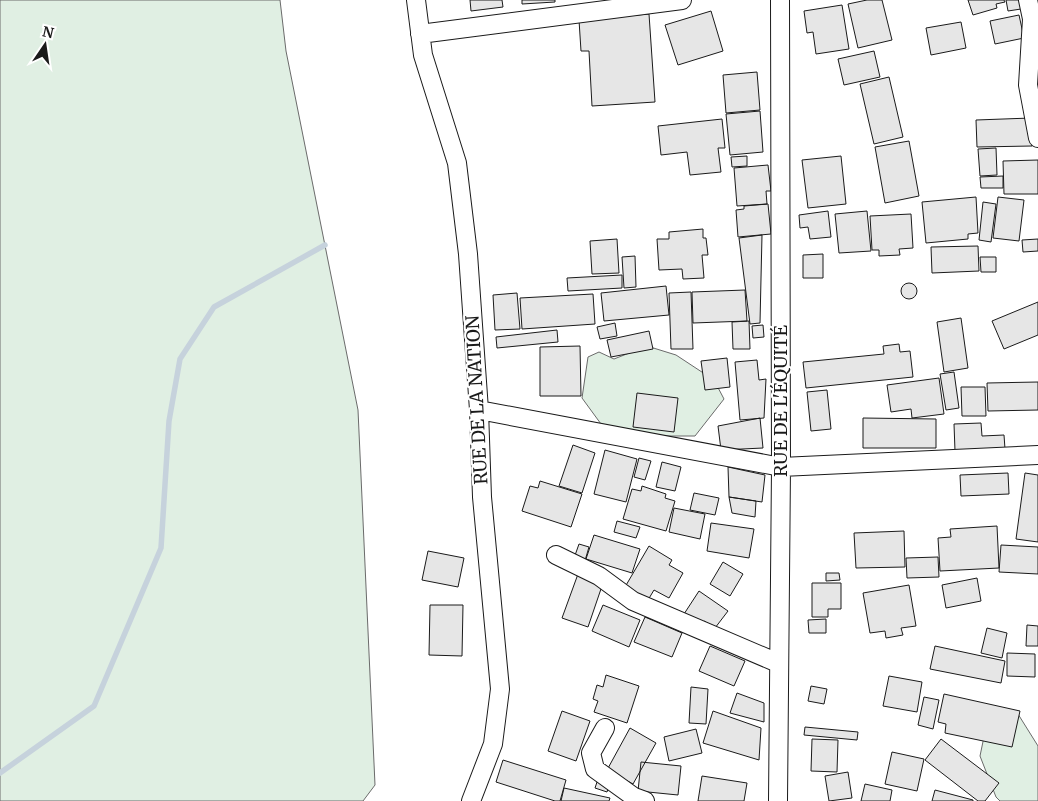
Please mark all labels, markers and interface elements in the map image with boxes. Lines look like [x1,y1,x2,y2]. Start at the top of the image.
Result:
north arrow [20,20,70,70]
text: N [41,22,55,42]
street label: RUE DE LA NATION [461,315,492,485]
street label: RUE DE L'ÉQUITÉ [769,324,792,477]

